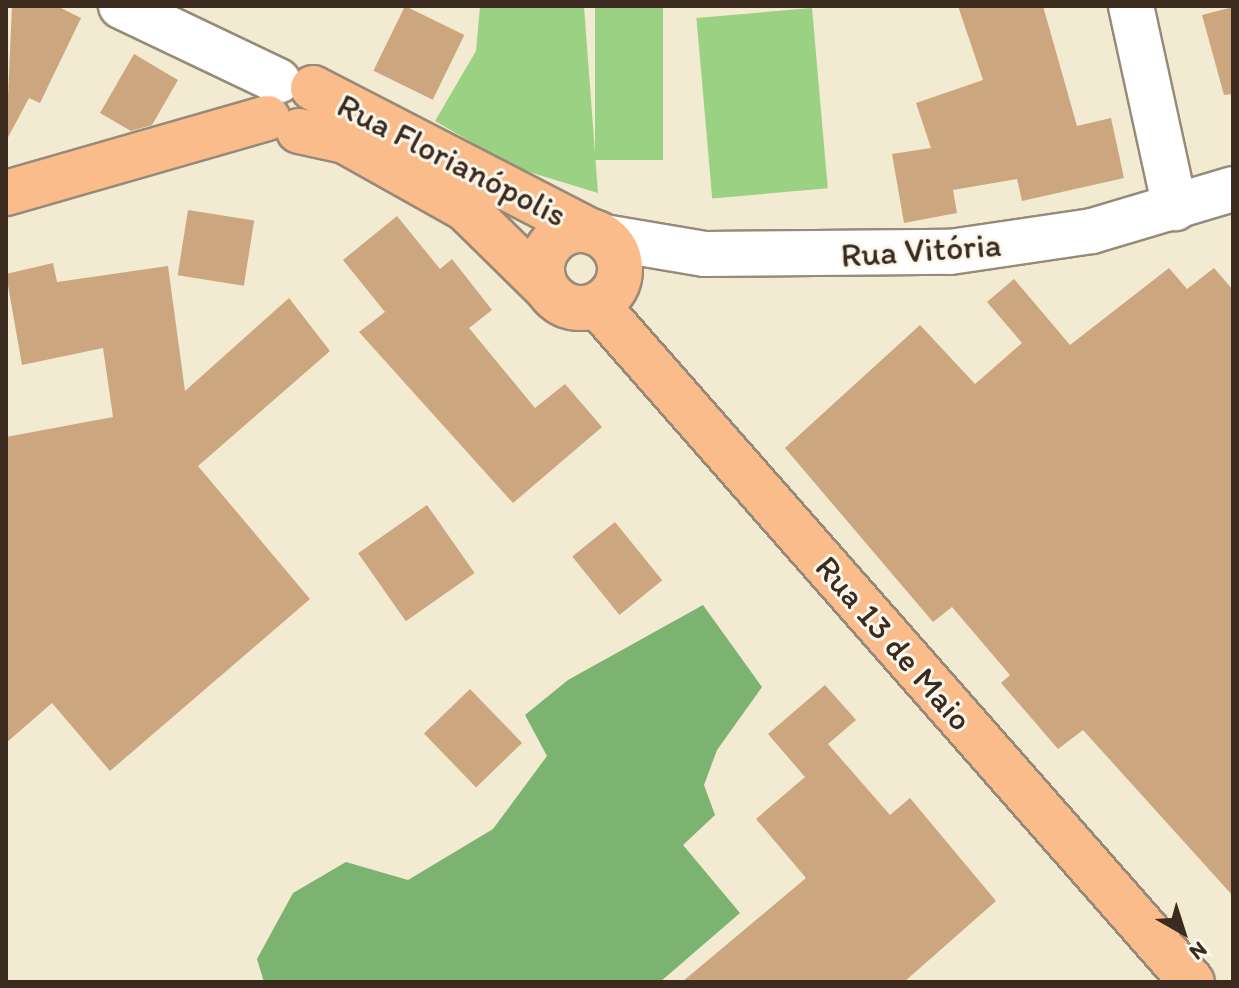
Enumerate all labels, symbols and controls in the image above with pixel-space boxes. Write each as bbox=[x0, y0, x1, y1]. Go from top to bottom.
street label: Rua Florianópolis bbox=[330, 84, 574, 236]
street label: Rua Vitória bbox=[839, 224, 1003, 276]
street label: Rua 13 de Maio bbox=[807, 547, 981, 739]
north arrow bbox=[1143, 892, 1223, 972]
text: N bbox=[1184, 936, 1213, 966]

